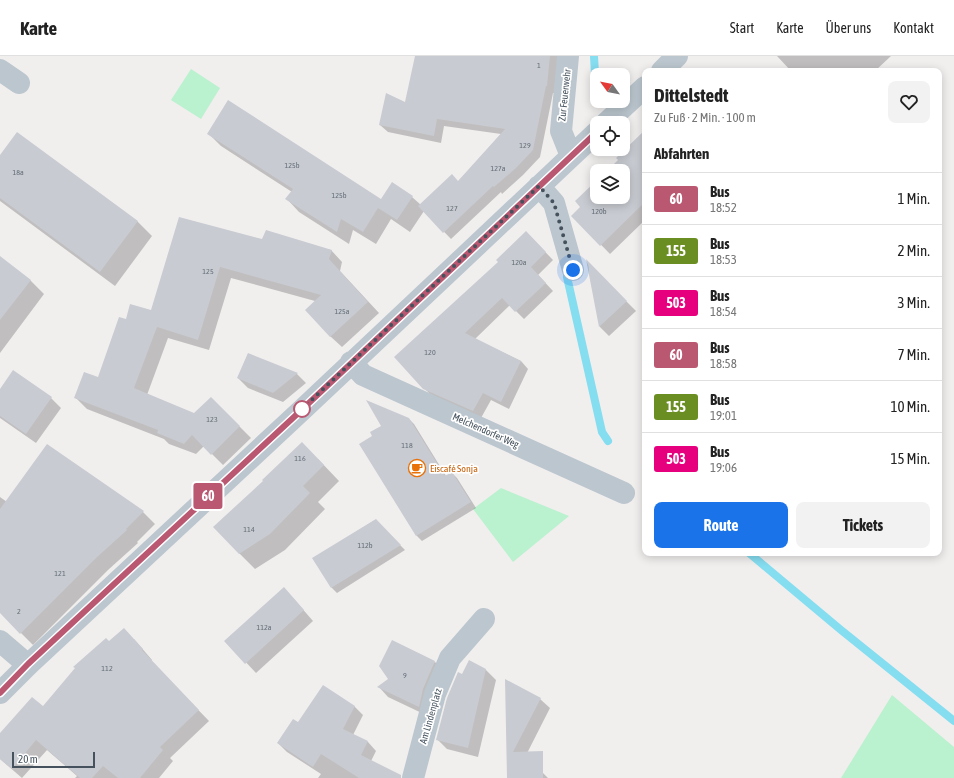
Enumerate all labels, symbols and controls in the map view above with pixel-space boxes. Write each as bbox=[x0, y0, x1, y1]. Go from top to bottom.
text: Karte bbox=[20, 17, 57, 39]
text: Start bbox=[730, 20, 754, 36]
text: Karte bbox=[776, 20, 804, 36]
text: Über uns bbox=[826, 20, 871, 36]
text: Kontakt bbox=[893, 20, 934, 36]
house number: 1 bbox=[537, 61, 541, 70]
street label: Zur Feuerwehr bbox=[556, 67, 573, 122]
north arrow bbox=[590, 68, 630, 108]
map controls bbox=[590, 68, 630, 204]
button: heart bbox=[888, 81, 930, 123]
text: Dittelstedt bbox=[654, 84, 728, 106]
text: Zu Fuß · 2 Min. · 100 m bbox=[654, 110, 756, 125]
button: locate bbox=[590, 116, 630, 156]
house number: 129 bbox=[519, 141, 531, 150]
text: Abfahrten bbox=[654, 145, 709, 162]
house number: 125b bbox=[284, 161, 300, 170]
house number: 127a bbox=[491, 164, 506, 173]
button: layers bbox=[590, 164, 630, 204]
house number: 18a bbox=[12, 168, 24, 177]
text: Bus bbox=[710, 183, 730, 200]
text: 1 Min. bbox=[897, 190, 930, 207]
house number: 125b bbox=[331, 191, 347, 200]
text: 60 bbox=[669, 191, 683, 207]
text: 18:52 bbox=[710, 200, 737, 215]
house number: 127 bbox=[446, 204, 458, 213]
house number: 120b bbox=[591, 207, 607, 216]
text: Bus bbox=[710, 235, 730, 252]
text: 2 Min. bbox=[897, 242, 930, 259]
text: 155 bbox=[666, 243, 686, 259]
text: 18:53 bbox=[710, 252, 737, 267]
house number: 120a bbox=[512, 258, 527, 267]
your location bbox=[563, 260, 583, 280]
house number: 125 bbox=[202, 267, 214, 276]
text: Bus bbox=[710, 287, 730, 304]
text: 3 Min. bbox=[897, 294, 930, 311]
text: 503 bbox=[666, 295, 686, 311]
text: 18:54 bbox=[710, 304, 737, 319]
house number: 125a bbox=[335, 307, 350, 316]
text: Bus bbox=[710, 339, 730, 356]
text: 7 Min. bbox=[897, 346, 930, 363]
text: 60 bbox=[669, 347, 683, 363]
house number: 120 bbox=[424, 348, 436, 357]
text: 18:58 bbox=[710, 356, 737, 371]
text: Bus bbox=[710, 391, 730, 408]
text: 10 Min. bbox=[890, 398, 930, 415]
text: 155 bbox=[666, 399, 686, 415]
unlabelled marker bbox=[293, 400, 311, 418]
text: 19:01 bbox=[710, 408, 737, 423]
street label: Melchendorfer Weg bbox=[451, 411, 521, 450]
house number: 123 bbox=[206, 415, 218, 424]
house number: 118 bbox=[401, 441, 413, 450]
text: Bus bbox=[710, 443, 730, 460]
text: 15 Min. bbox=[890, 450, 930, 467]
text: 503 bbox=[666, 451, 686, 467]
house number: 116 bbox=[294, 454, 306, 463]
cafe icon: Eiscafé Sonja bbox=[407, 458, 427, 478]
text: 19:06 bbox=[710, 460, 737, 475]
place label: Eiscafé Sonja bbox=[430, 463, 478, 474]
line badge: 60 bbox=[190, 483, 226, 509]
text: 60 bbox=[201, 488, 215, 504]
button: Route bbox=[654, 502, 788, 548]
button: Tickets bbox=[796, 502, 930, 548]
house number: 114 bbox=[243, 525, 255, 534]
house number: 112b bbox=[357, 541, 373, 550]
house number: 121 bbox=[54, 569, 66, 578]
house number: 2 bbox=[17, 607, 21, 616]
house number: 112a bbox=[257, 623, 272, 632]
house number: 112 bbox=[101, 664, 113, 673]
house number: 9 bbox=[403, 671, 407, 680]
street label: Am Lindenplatz bbox=[417, 687, 444, 745]
scale bar bbox=[12, 750, 95, 769]
text: 20 m bbox=[18, 753, 38, 765]

